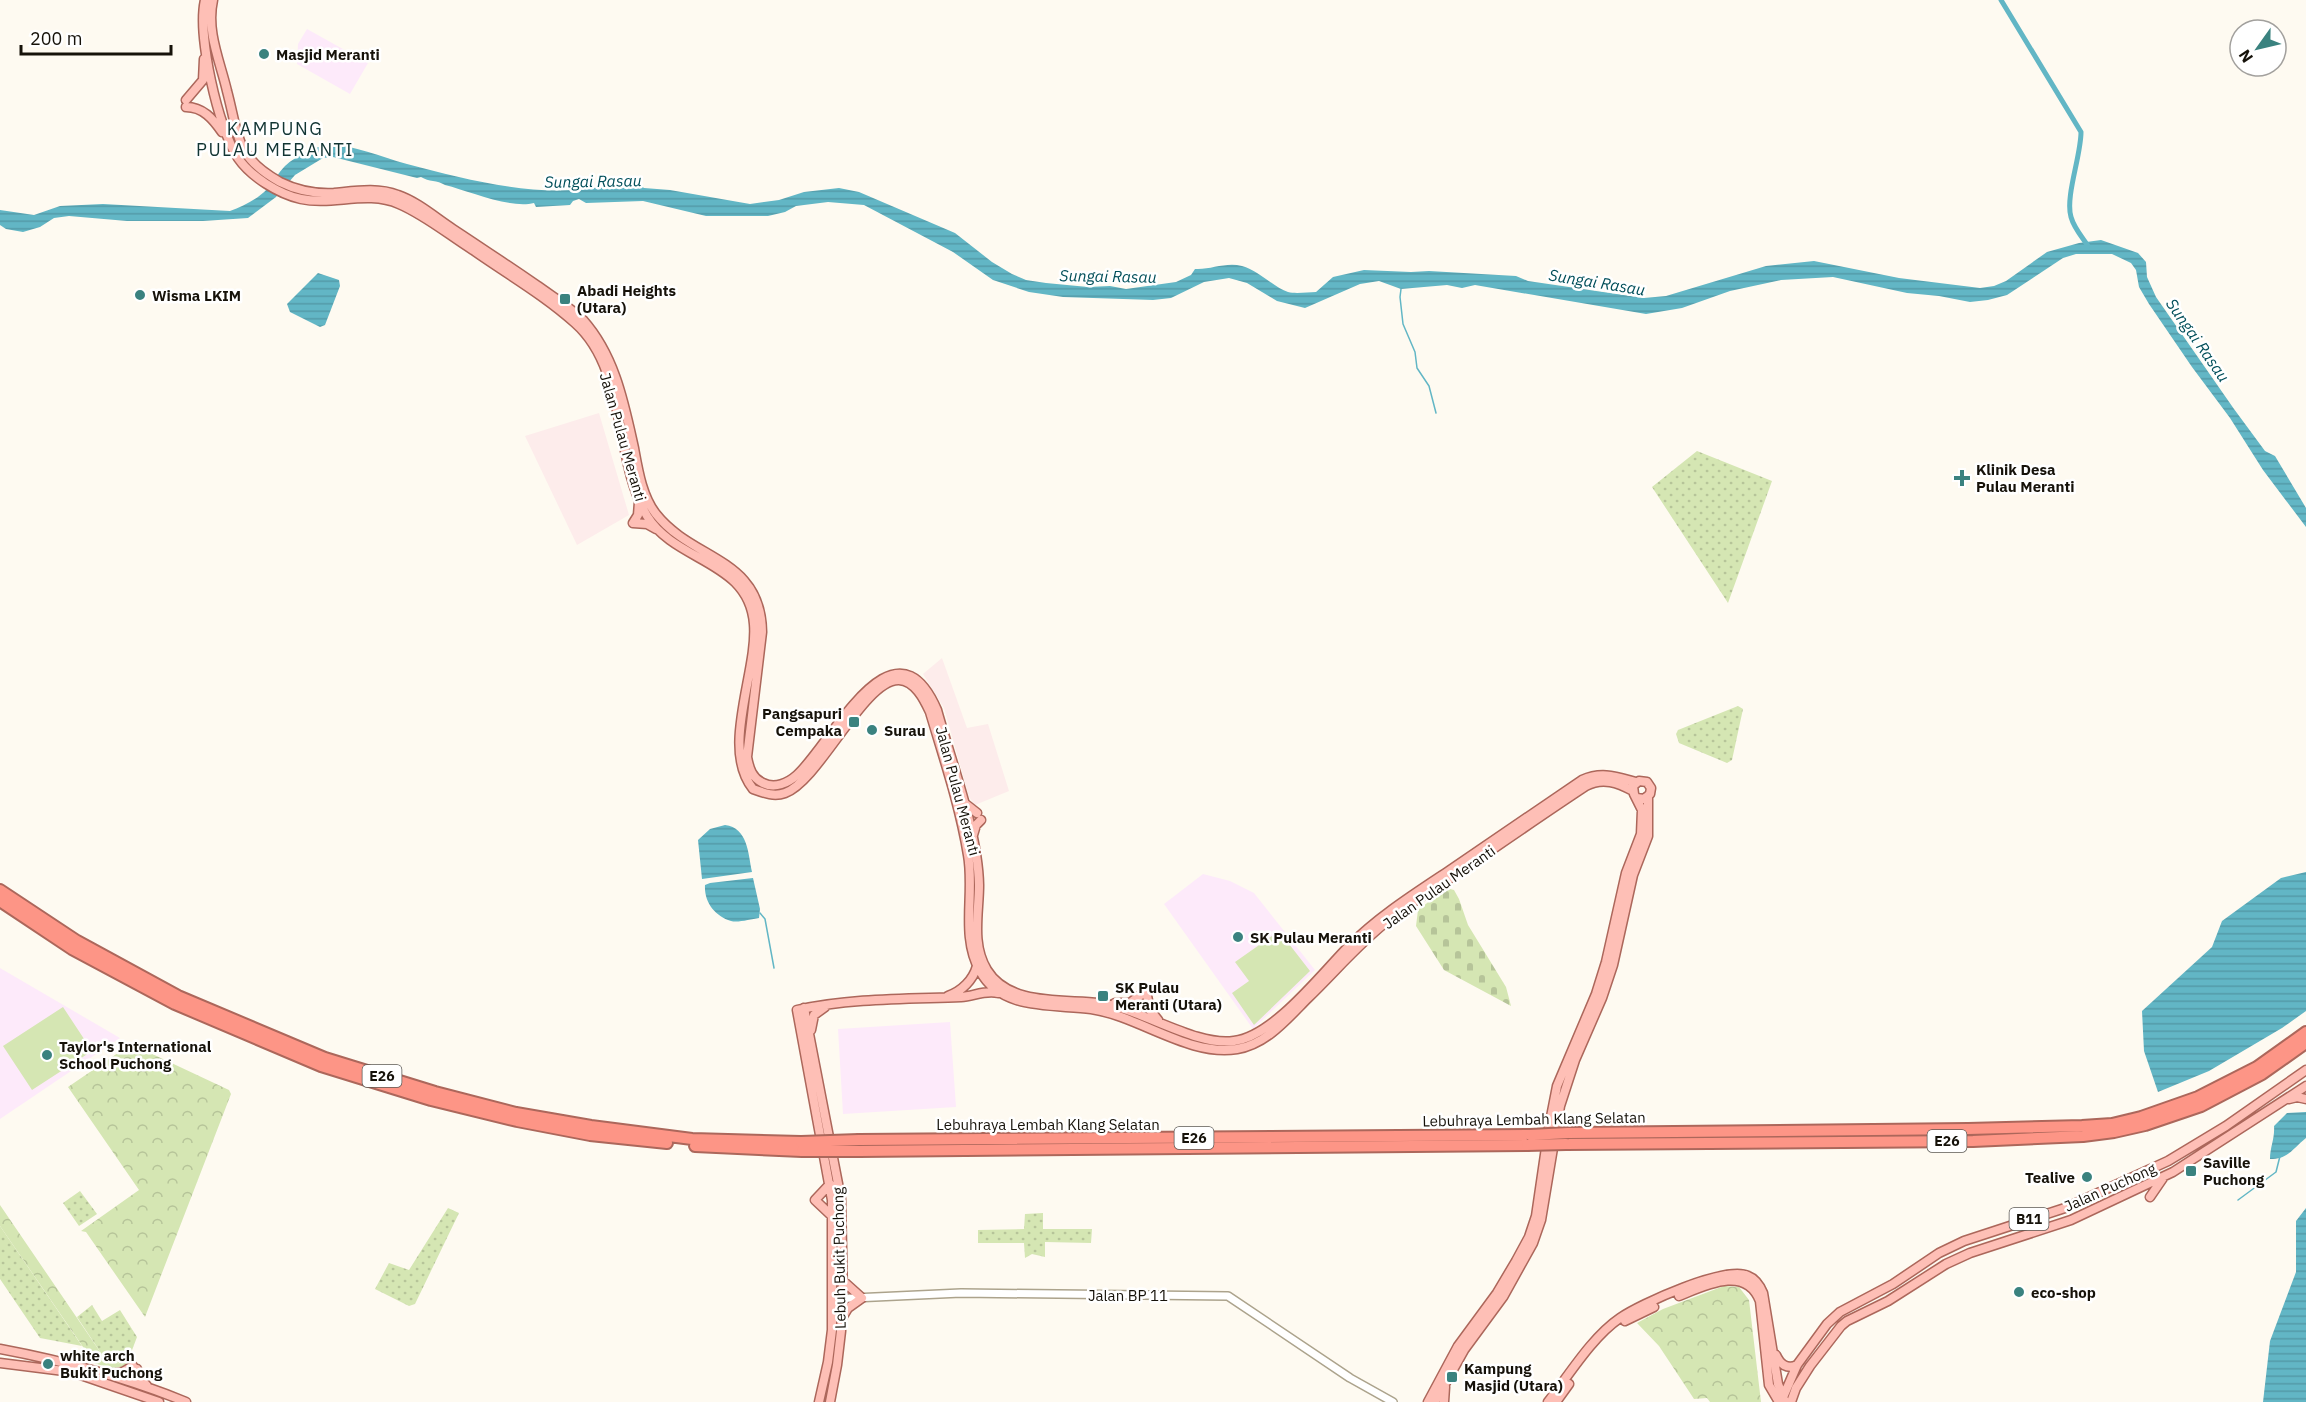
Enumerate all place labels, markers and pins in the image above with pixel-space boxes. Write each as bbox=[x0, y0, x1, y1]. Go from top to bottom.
place label: Masjid Meranti bbox=[276, 45, 380, 64]
marker: Masjid Meranti bbox=[257, 47, 271, 61]
place label: Abadi Heights (Utara) bbox=[577, 281, 676, 317]
place label: Wisma LKIM bbox=[152, 286, 241, 305]
marker: Wisma LKIM bbox=[133, 288, 147, 302]
marker: Abadi Heights (Utara) bbox=[558, 292, 572, 306]
place label: Klinik Desa Pulau Meranti bbox=[1976, 460, 2074, 496]
marker: Klinik Desa Pulau Meranti bbox=[1953, 469, 1971, 487]
place label: Pangsapuri Cempaka bbox=[762, 704, 842, 740]
marker: Pangsapuri Cempaka bbox=[847, 715, 861, 729]
place label: Surau bbox=[884, 721, 926, 740]
marker: Surau bbox=[865, 723, 879, 737]
place label: SK Pulau Meranti bbox=[1250, 928, 1372, 947]
marker: SK Pulau Meranti bbox=[1231, 930, 1245, 944]
place label: SK Pulau Meranti (Utara) bbox=[1115, 978, 1222, 1014]
marker: SK Pulau Meranti (Utara) bbox=[1096, 989, 1110, 1003]
place label: Taylor's International School Puchong bbox=[59, 1037, 212, 1073]
marker: Taylor's International School Puchong bbox=[40, 1048, 54, 1062]
place label: Saville Puchong bbox=[2203, 1153, 2265, 1189]
marker: Saville Puchong bbox=[2184, 1164, 2198, 1178]
place label: Tealive bbox=[2025, 1168, 2075, 1187]
marker: Tealive bbox=[2080, 1170, 2094, 1184]
place label: eco-shop bbox=[2031, 1283, 2096, 1302]
marker: eco-shop bbox=[2012, 1285, 2026, 1299]
place label: white arch Bukit Puchong bbox=[60, 1346, 163, 1382]
marker: white arch Bukit Puchong bbox=[41, 1357, 55, 1371]
place label: Kampung Masjid (Utara) bbox=[1464, 1359, 1563, 1395]
marker: Kampung Masjid (Utara) bbox=[1445, 1370, 1459, 1384]

